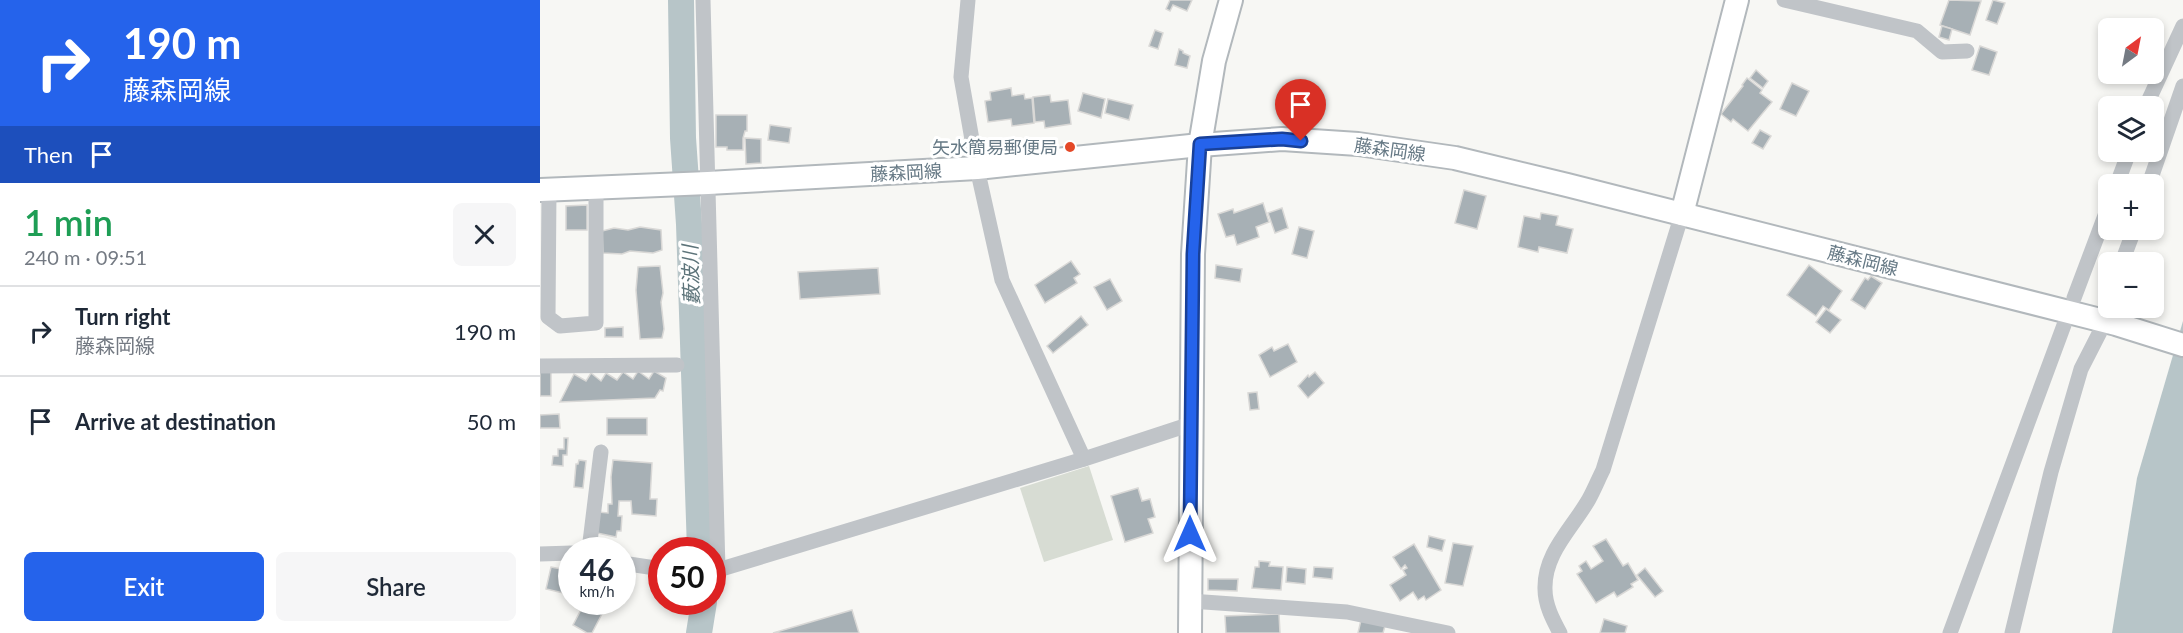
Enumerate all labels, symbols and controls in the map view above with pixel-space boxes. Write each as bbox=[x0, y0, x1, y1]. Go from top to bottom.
text: 190 m bbox=[123, 18, 241, 68]
north arrow bbox=[2098, 18, 2164, 84]
map controls bbox=[2098, 18, 2164, 318]
icon: right bbox=[24, 24, 102, 102]
text: 藤森岡線 bbox=[123, 73, 231, 106]
pin bbox=[1275, 79, 1326, 141]
icon: arrive bbox=[1284, 88, 1317, 121]
button: layers bbox=[2098, 96, 2164, 162]
street label: 藤森岡線 bbox=[1353, 133, 1427, 165]
place label: 矢水簡易郵便局 bbox=[932, 136, 1058, 158]
icon: arrive bbox=[85, 138, 118, 171]
marker: 矢水簡易郵便局 bbox=[1063, 140, 1077, 154]
text: Then bbox=[24, 141, 73, 168]
street label: 藤森岡線 bbox=[869, 159, 943, 185]
button: + bbox=[2098, 174, 2164, 240]
text: 1 min bbox=[24, 200, 113, 244]
button: close bbox=[453, 203, 516, 266]
street label: 藤森岡線 bbox=[1825, 241, 1901, 279]
water label: 藪波川 bbox=[677, 243, 703, 305]
text: 240 m · 09:51 bbox=[24, 245, 147, 269]
button: − bbox=[2098, 252, 2164, 318]
text: Turn right bbox=[75, 303, 170, 330]
icon: right bbox=[24, 315, 57, 348]
text: 190 m bbox=[454, 318, 516, 345]
text: 藤森岡線 bbox=[75, 333, 155, 357]
icon: arrive bbox=[24, 405, 57, 438]
text: Arrive at destination bbox=[75, 408, 276, 435]
text: 50 m bbox=[467, 408, 516, 435]
position arrow bbox=[1158, 502, 1222, 566]
speed limit sign: 50 bbox=[648, 537, 726, 615]
text: 46 bbox=[580, 551, 614, 587]
button: Exit bbox=[24, 552, 264, 621]
button: Share bbox=[276, 552, 516, 621]
text: km/h bbox=[579, 582, 615, 600]

